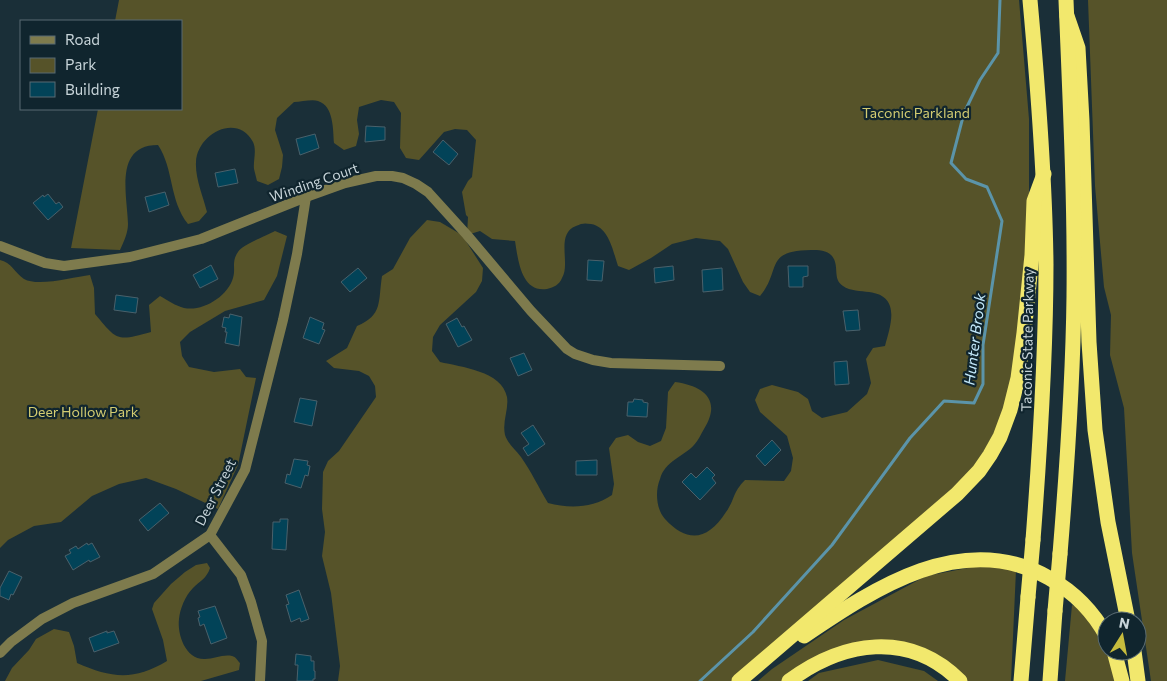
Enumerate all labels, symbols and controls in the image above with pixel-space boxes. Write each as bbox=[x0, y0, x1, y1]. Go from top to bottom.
legend bbox=[20, 20, 182, 110]
text: Road bbox=[65, 30, 100, 48]
text: Park bbox=[65, 55, 96, 73]
text: Building bbox=[65, 80, 120, 98]
park label: Taconic Parkland bbox=[862, 104, 970, 121]
street label: Winding Court bbox=[267, 159, 361, 205]
street label: Taconic State Parkway bbox=[1017, 268, 1037, 412]
water label: Hunter Brook bbox=[959, 291, 989, 386]
park label: Deer Hollow Park bbox=[28, 403, 139, 420]
street label: Deer Street bbox=[191, 455, 239, 528]
north arrow bbox=[1097, 611, 1147, 661]
text: N bbox=[1118, 613, 1131, 632]

